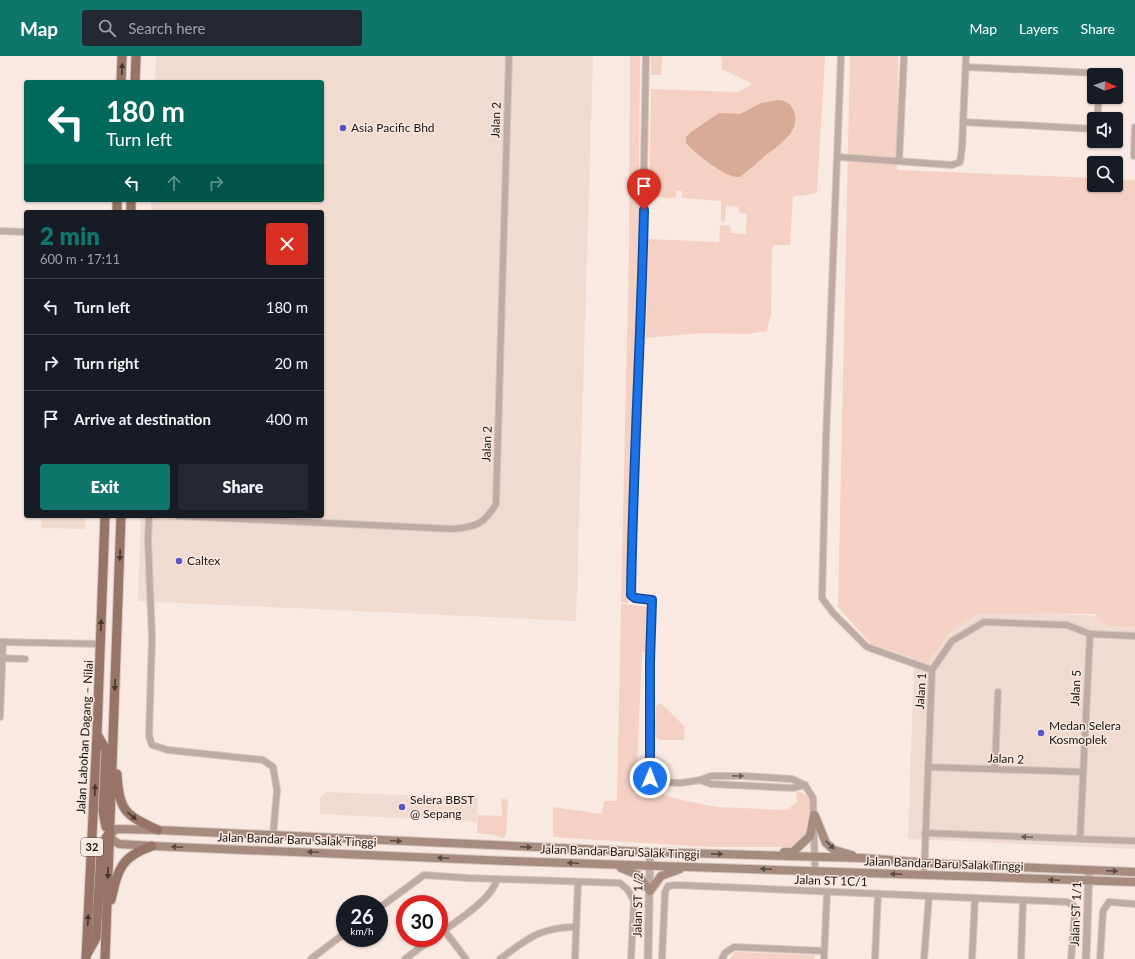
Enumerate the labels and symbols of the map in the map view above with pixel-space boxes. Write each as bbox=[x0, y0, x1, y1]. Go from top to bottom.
one-way arrow bbox=[119, 62, 125, 75]
north arrow bbox=[1087, 68, 1123, 104]
street label: Jalan 2 bbox=[487, 102, 504, 138]
place label: Asia Pacific Bhd bbox=[351, 120, 435, 135]
marker: Asia Pacific Bhd bbox=[338, 123, 348, 133]
pin bbox=[627, 169, 661, 210]
street label: Jalan 2 bbox=[478, 426, 495, 462]
one-way arrow bbox=[117, 549, 123, 562]
place label: Caltex bbox=[187, 553, 220, 568]
marker: Caltex bbox=[174, 556, 184, 566]
one-way arrow bbox=[98, 619, 105, 631]
street label: Jalan Labohan Dagang ‒ Nilai bbox=[73, 660, 96, 814]
street label: Jalan 5 bbox=[1067, 669, 1084, 707]
street label: Jalan 1 bbox=[912, 672, 929, 710]
one-way arrow bbox=[111, 679, 118, 691]
place label: Medan Selera Kosmoplek bbox=[1049, 718, 1121, 747]
marker: Medan Selera Kosmoplek bbox=[1036, 728, 1046, 738]
street label: Jalan 2 bbox=[988, 750, 1024, 767]
position arrow bbox=[629, 757, 671, 799]
one-way arrow bbox=[732, 773, 745, 779]
one-way arrow bbox=[91, 784, 98, 796]
place label: Selera BBST @ Sepang bbox=[410, 792, 474, 821]
marker: Selera BBST @ Sepang bbox=[397, 802, 407, 812]
one-way arrow bbox=[127, 812, 138, 821]
street label: Jalan Bandar Baru Salak Tinggi bbox=[217, 829, 377, 850]
one-way arrow bbox=[1020, 834, 1033, 840]
road number: 32 bbox=[81, 838, 103, 856]
one-way arrow bbox=[390, 838, 402, 845]
street label: Jalan Bandar Baru Salak Tinggi bbox=[540, 841, 700, 862]
one-way arrow bbox=[825, 841, 834, 850]
one-way arrow bbox=[520, 843, 532, 850]
one-way arrow bbox=[170, 844, 183, 850]
one-way arrow bbox=[306, 849, 319, 855]
one-way arrow bbox=[711, 851, 724, 857]
street label: Jalan Bandar Baru Salak Tinggi bbox=[864, 853, 1024, 874]
one-way arrow bbox=[437, 855, 449, 862]
one-way arrow bbox=[567, 860, 579, 867]
one-way arrow bbox=[760, 866, 772, 873]
one-way arrow bbox=[105, 867, 111, 880]
one-way arrow bbox=[1106, 867, 1118, 874]
one-way arrow bbox=[890, 871, 902, 878]
street label: Jalan ST 1/2 bbox=[629, 872, 646, 938]
street label: Jalan ST 1C/1 bbox=[794, 872, 868, 889]
one-way arrow bbox=[1047, 877, 1060, 883]
street label: Jalan ST 1/1 bbox=[1067, 881, 1084, 947]
speed limit sign: 30 bbox=[396, 895, 448, 947]
one-way arrow bbox=[85, 913, 91, 926]

